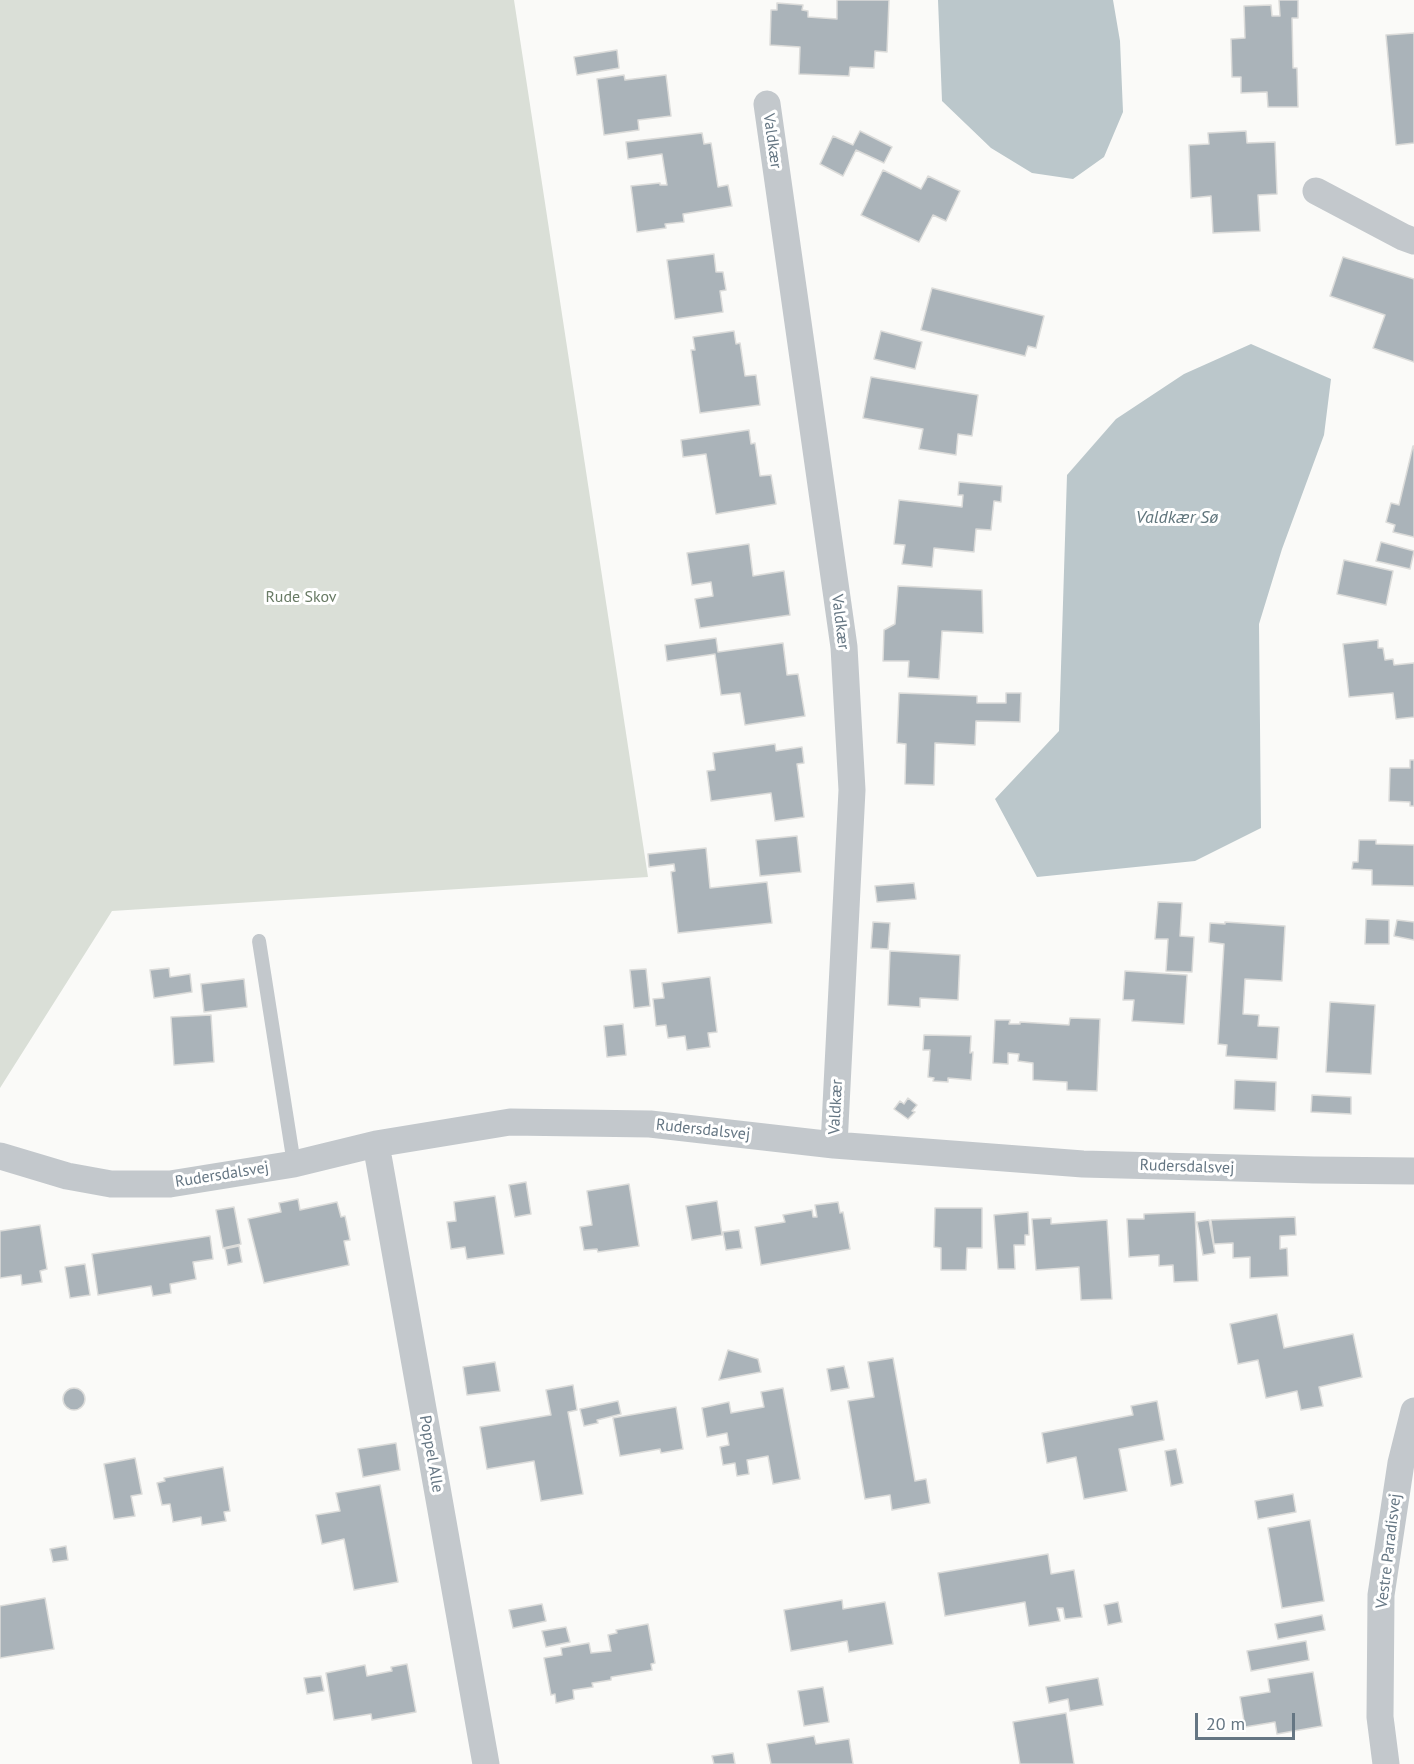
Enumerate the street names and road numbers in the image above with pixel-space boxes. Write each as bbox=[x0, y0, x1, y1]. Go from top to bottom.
street label: Valdkær bbox=[759, 112, 785, 170]
street label: Valdkær bbox=[827, 593, 853, 651]
street label: Valdkær bbox=[825, 1079, 847, 1135]
street label: Rudersdalsvej bbox=[655, 1115, 751, 1145]
street label: Rudersdalsvej bbox=[1139, 1156, 1235, 1178]
street label: Rudersdalsvej bbox=[174, 1158, 270, 1192]
street label: Poppel Alle bbox=[415, 1414, 447, 1494]
street label: Vestre Paradisvej bbox=[1372, 1492, 1406, 1610]

